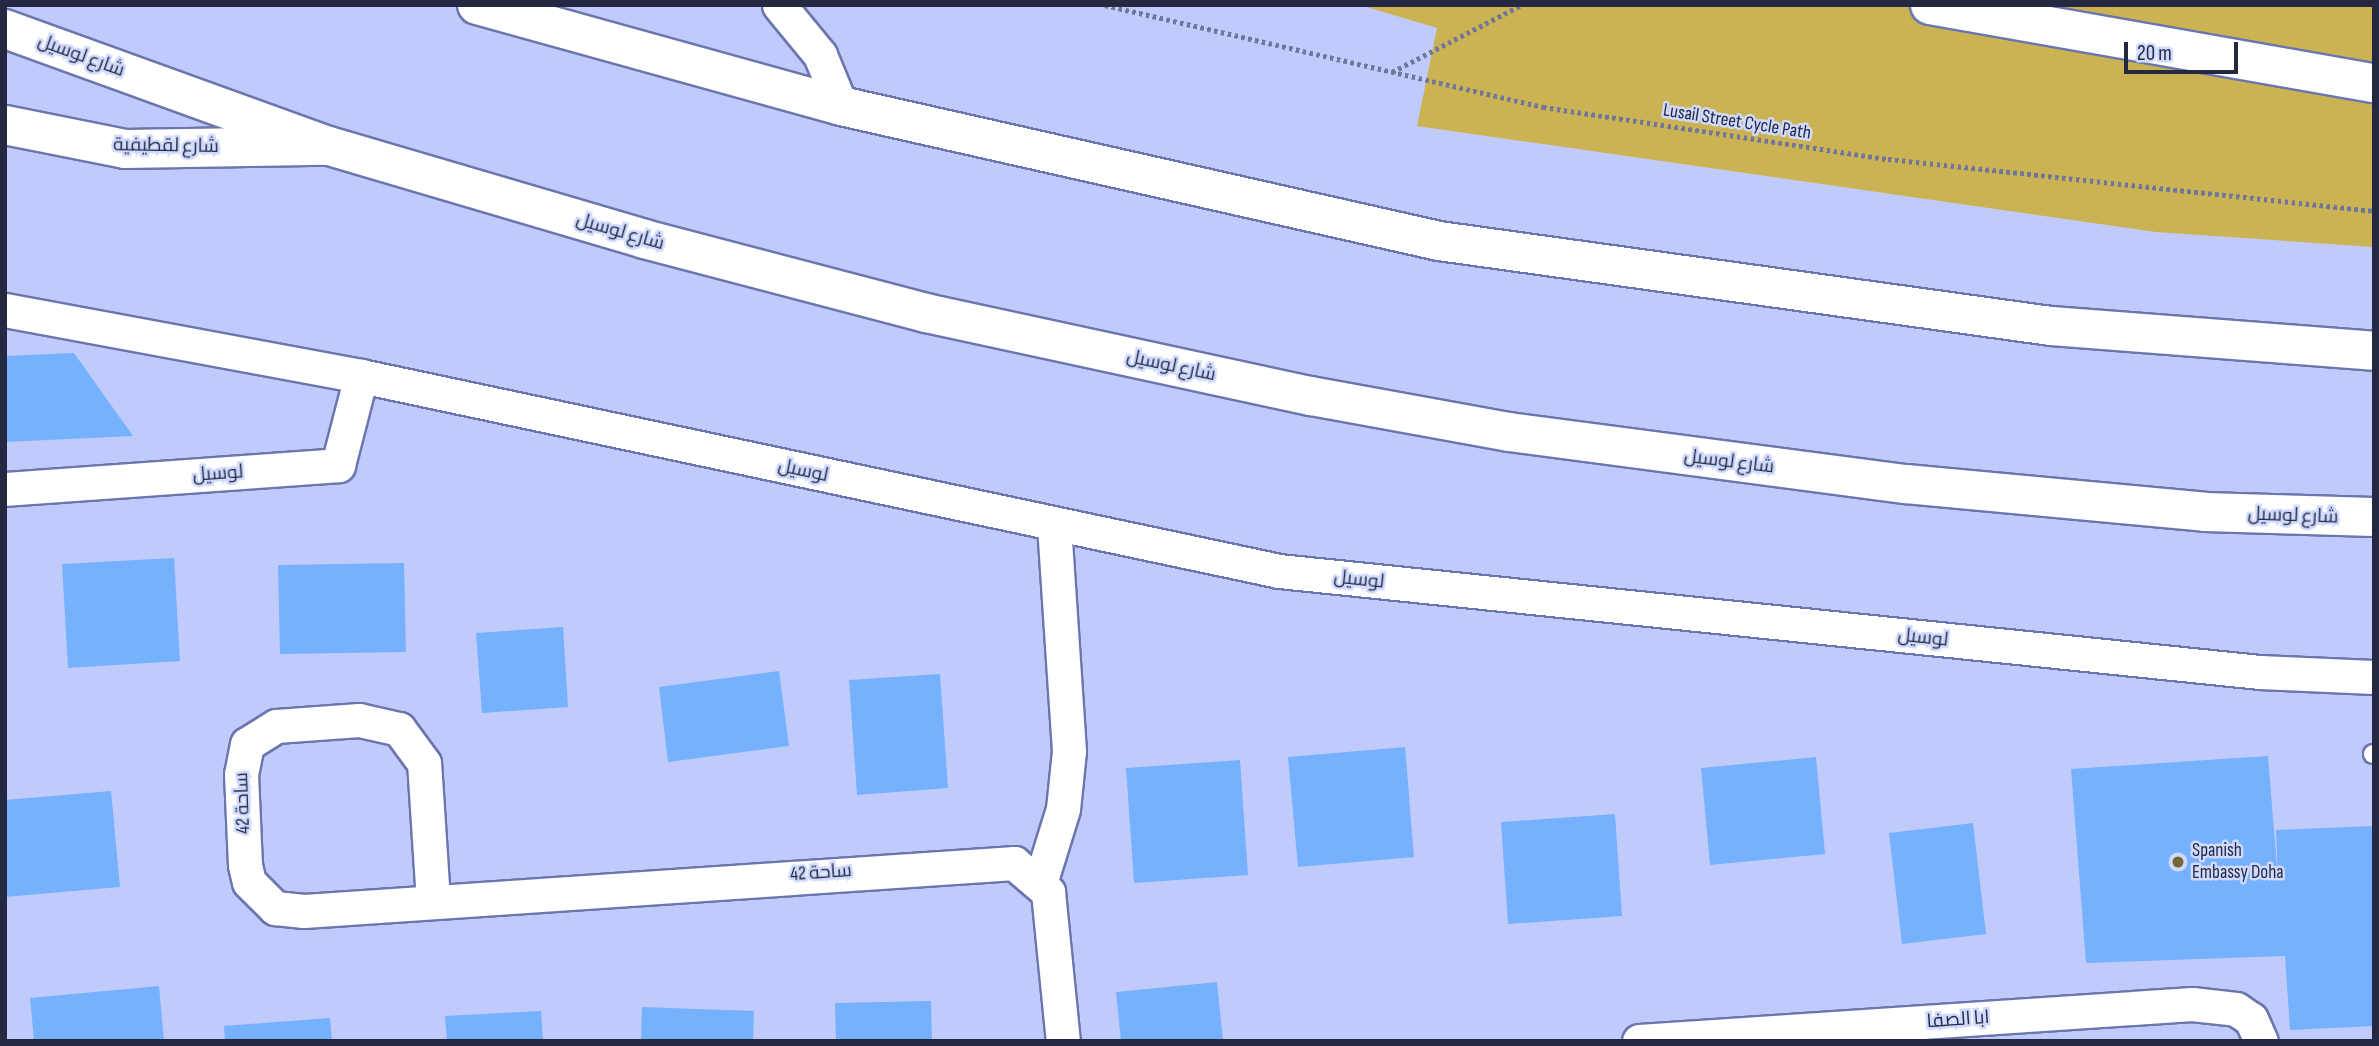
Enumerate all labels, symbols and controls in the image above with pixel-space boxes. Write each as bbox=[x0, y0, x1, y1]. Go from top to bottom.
scale bar bbox=[2127, 28, 2241, 72]
street label: شارع لوسيل bbox=[35, 30, 127, 82]
text: 20 m bbox=[2137, 41, 2172, 66]
street label: Lusail Street Cycle Path bbox=[1661, 99, 1813, 145]
street label: شارع لقطيفية bbox=[113, 134, 219, 158]
street label: شارع لوسيل bbox=[573, 209, 667, 255]
street label: شارع لوسيل bbox=[1124, 345, 1218, 387]
street label: شارع لوسيل bbox=[1683, 445, 1775, 479]
street label: لوسيل bbox=[776, 455, 830, 487]
street label: لوسيل bbox=[192, 461, 244, 487]
street label: شارع لوسيل bbox=[2247, 503, 2339, 529]
street label: لوسيل bbox=[1333, 566, 1385, 594]
street label: لوسيل bbox=[1897, 624, 1949, 652]
street label: ساحة 42 bbox=[231, 772, 255, 834]
place label: Spanish Embassy Doha bbox=[2192, 840, 2284, 884]
marker: Spanish Embassy Doha bbox=[2170, 854, 2186, 870]
street label: ساحة 42 bbox=[789, 859, 853, 887]
street label: ابا الصفا bbox=[1926, 1006, 1990, 1034]

